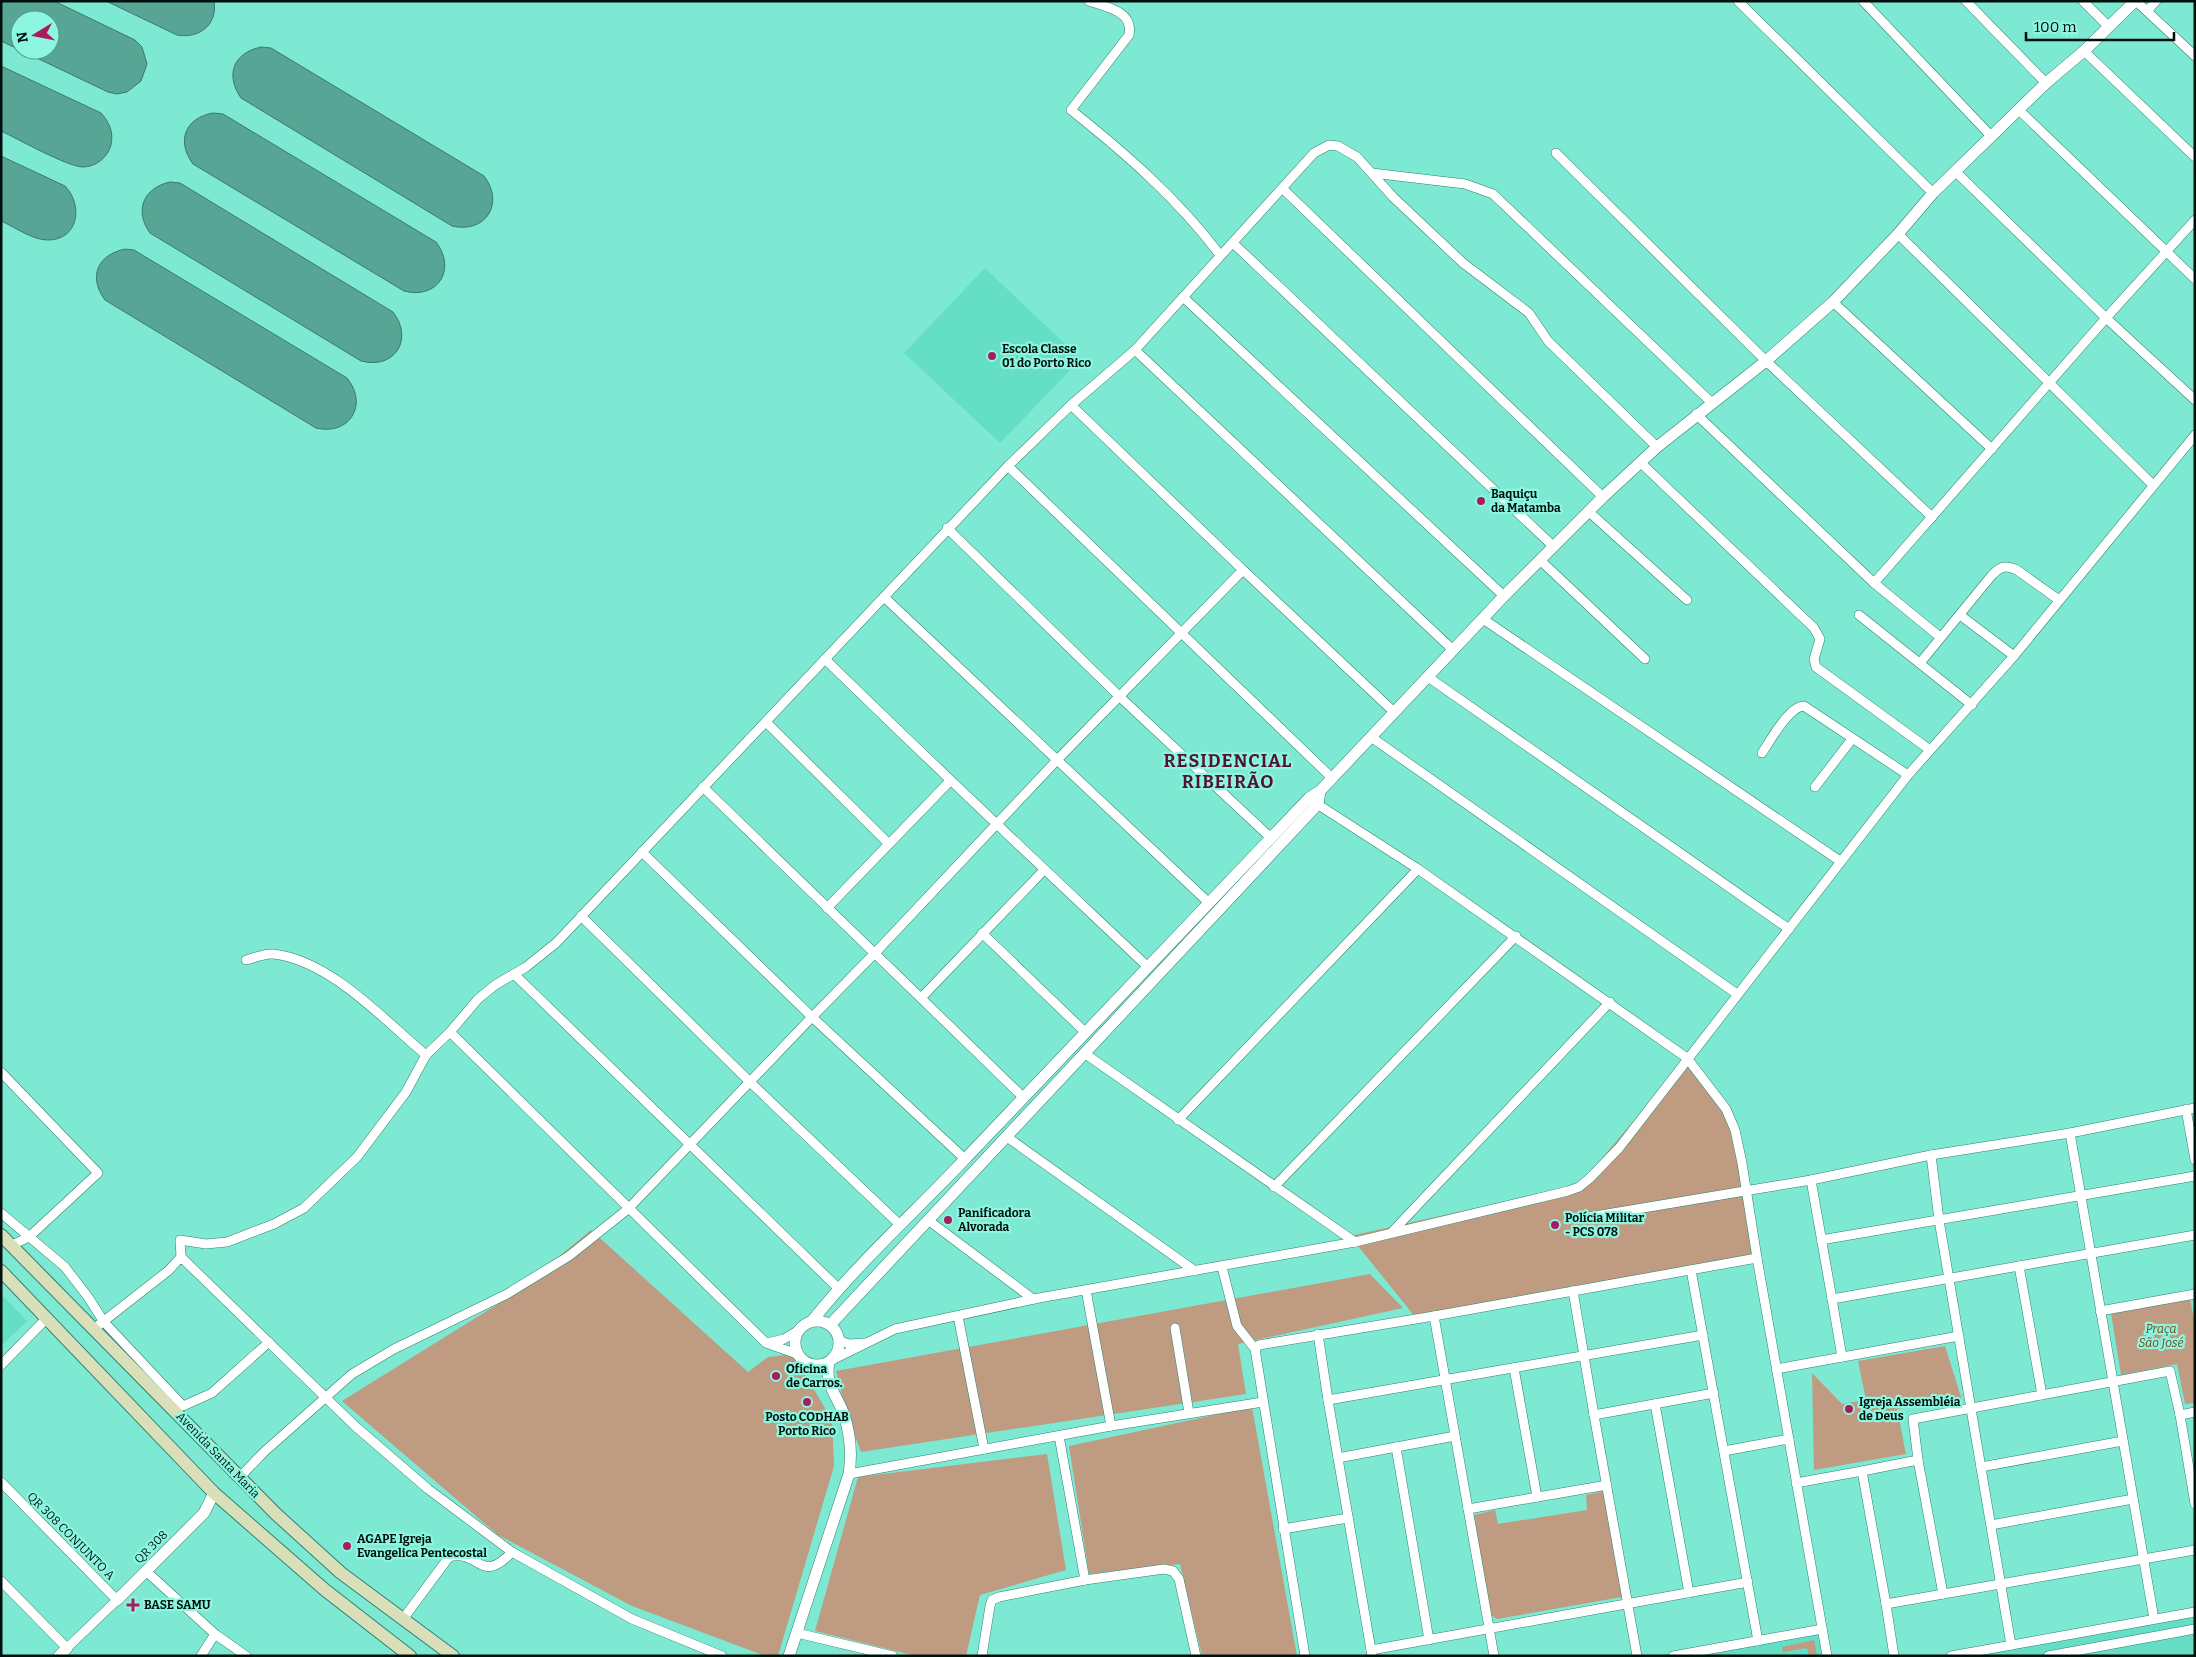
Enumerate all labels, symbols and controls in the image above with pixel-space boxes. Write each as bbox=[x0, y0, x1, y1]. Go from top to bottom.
north arrow bbox=[10, 10, 60, 60]
scale bar bbox=[2026, 10, 2174, 42]
text: 100 m bbox=[2034, 18, 2077, 36]
text: N bbox=[13, 30, 32, 44]
place label: Escola Classe 01 do Porto Rico bbox=[1002, 342, 1091, 370]
marker: Escola Classe 01 do Porto Rico bbox=[986, 350, 998, 362]
place label: Baquiçu da Matamba bbox=[1491, 487, 1561, 515]
marker: Baquiçu da Matamba bbox=[1475, 495, 1487, 507]
district label: RESIDENCIAL RIBEIRÃO bbox=[1164, 750, 1292, 793]
place label: Panificadora Alvorada bbox=[958, 1206, 1031, 1234]
place label: Polícia Militar - PCS 078 bbox=[1565, 1211, 1645, 1239]
marker: Panificadora Alvorada bbox=[942, 1214, 954, 1226]
marker: Polícia Militar - PCS 078 bbox=[1549, 1219, 1561, 1231]
park label: Praça São José bbox=[2138, 1322, 2184, 1350]
place label: Oficina de Carros. bbox=[786, 1362, 843, 1390]
marker: Oficina de Carros. bbox=[770, 1370, 782, 1382]
place label: Igreja Assembléia de Deus bbox=[1859, 1395, 1961, 1423]
marker: Posto CODHAB Porto Rico bbox=[801, 1396, 813, 1408]
marker: Igreja Assembléia de Deus bbox=[1843, 1403, 1855, 1415]
street label: Avenida Santa Maria bbox=[173, 1409, 263, 1501]
place label: Posto CODHAB Porto Rico bbox=[765, 1410, 849, 1438]
street label: QR 308 CONJUNTO A bbox=[24, 1489, 118, 1583]
street label: QR 308 bbox=[132, 1528, 170, 1566]
place label: AGAPE Igreja Evangelica Pentecostal bbox=[357, 1532, 487, 1560]
marker: AGAPE Igreja Evangelica Pentecostal bbox=[341, 1540, 353, 1552]
marker: BASE SAMU bbox=[126, 1598, 140, 1612]
place label: BASE SAMU bbox=[144, 1598, 211, 1612]

